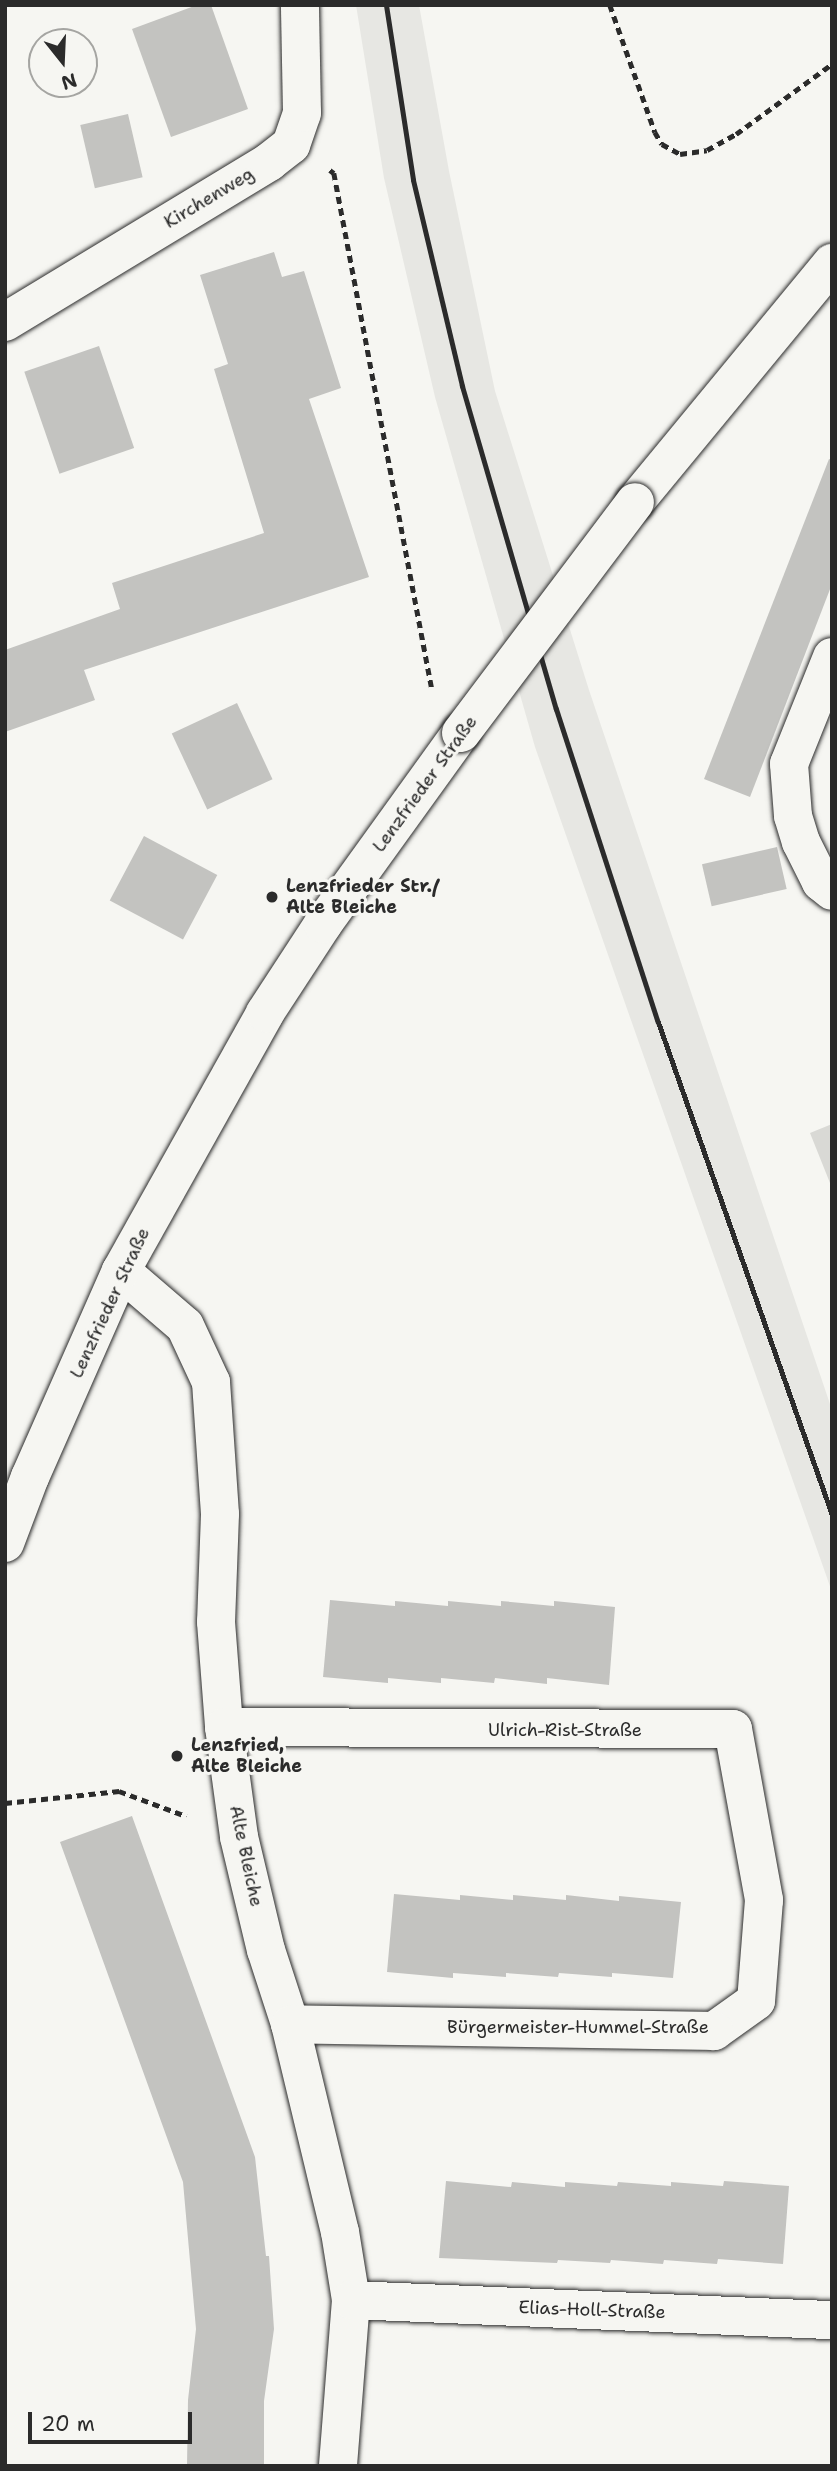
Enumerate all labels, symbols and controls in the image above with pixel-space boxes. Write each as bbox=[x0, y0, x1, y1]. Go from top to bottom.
north arrow bbox=[28, 28, 98, 98]
text: N bbox=[58, 67, 80, 96]
street label: Kirchenweg bbox=[160, 163, 258, 233]
street label: Lenzfrieder Straße bbox=[368, 712, 482, 856]
place label: Lenzfrieder Str./ Alte Bleiche bbox=[286, 876, 439, 918]
marker: Lenzfrieder Str./ Alte Bleiche bbox=[264, 889, 280, 905]
street label: Lenzfrieder Straße bbox=[66, 1224, 154, 1382]
street label: Ulrich-Rist-Straße bbox=[488, 1719, 642, 1741]
place label: Lenzfried, Alte Bleiche bbox=[191, 1735, 302, 1778]
marker: Lenzfried, Alte Bleiche bbox=[169, 1748, 185, 1764]
street label: Alte Bleiche bbox=[225, 1803, 267, 1909]
street label: Bürgermeister-Hummel-Straße bbox=[447, 2016, 709, 2038]
street label: Elias-Holl-Straße bbox=[518, 2297, 666, 2323]
scale bar bbox=[32, 2398, 196, 2442]
text: 20 m bbox=[41, 2410, 95, 2438]

